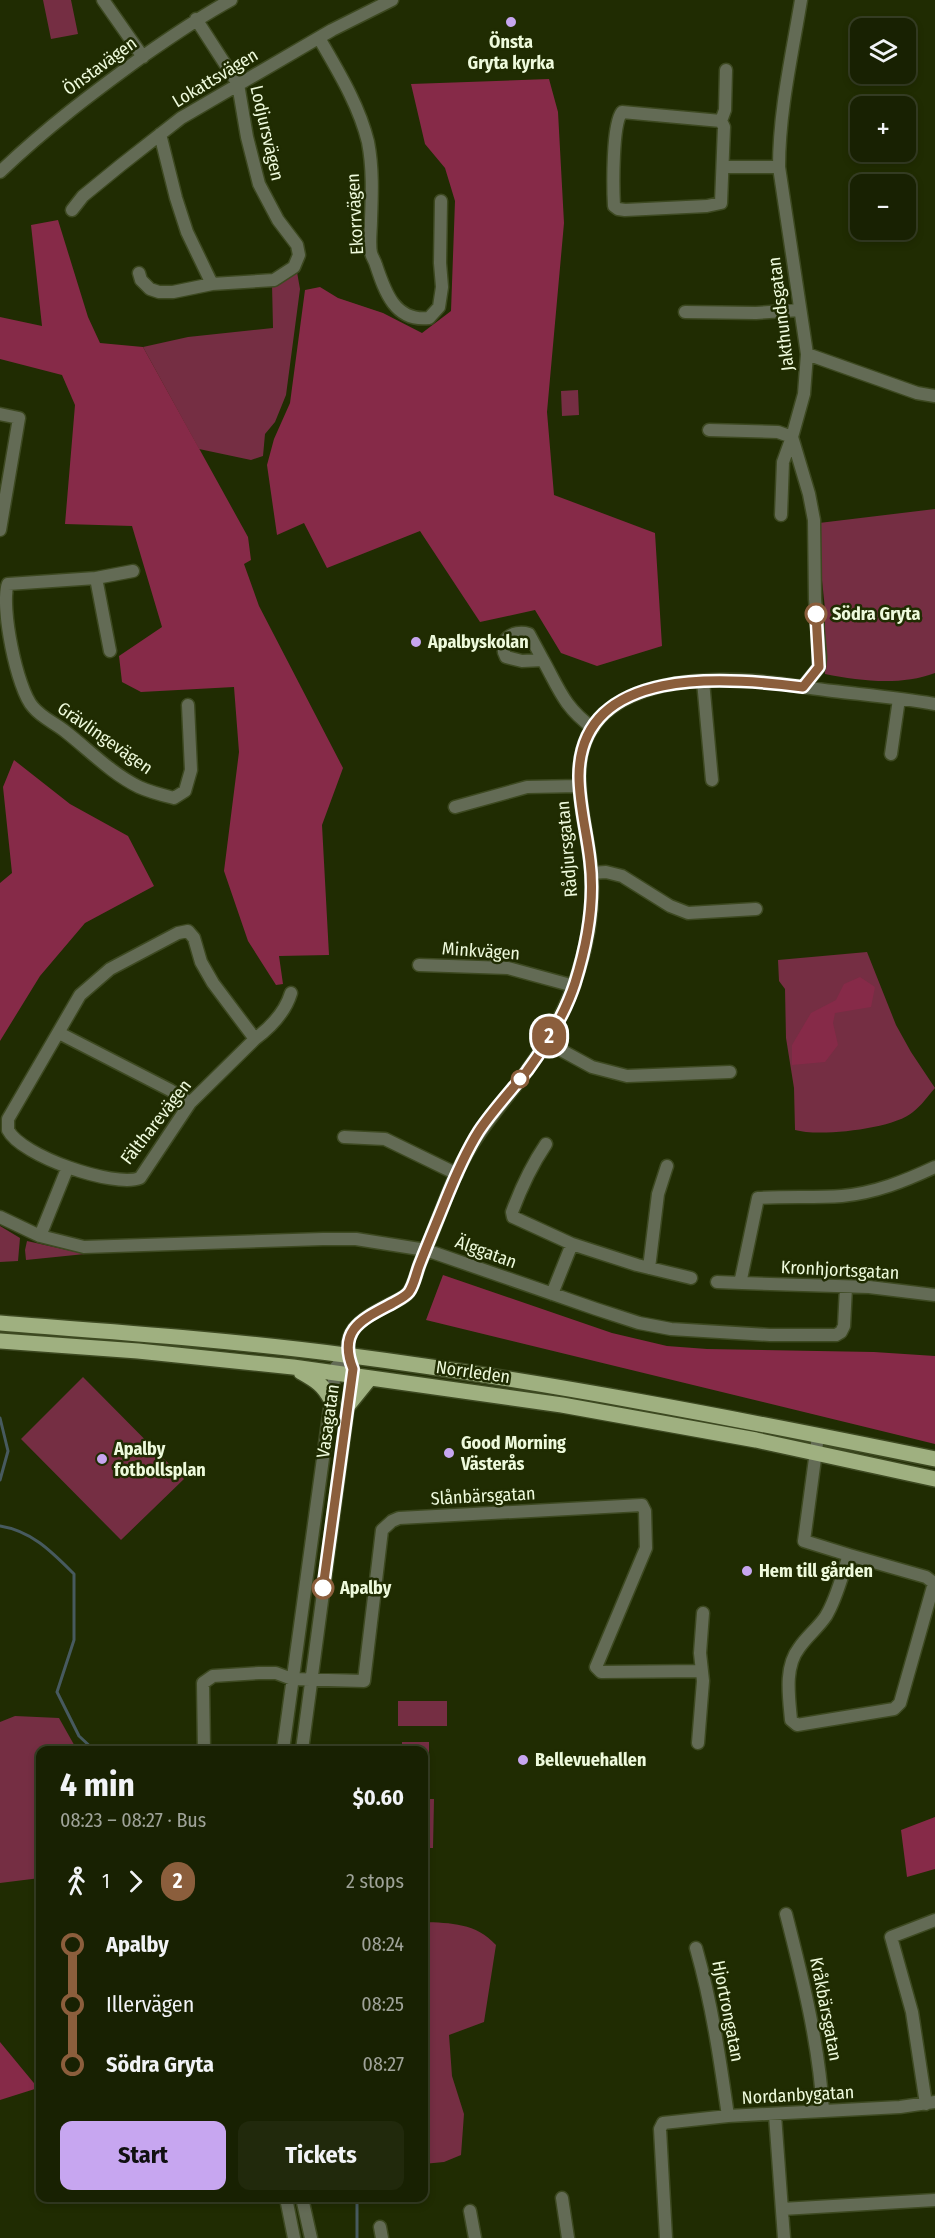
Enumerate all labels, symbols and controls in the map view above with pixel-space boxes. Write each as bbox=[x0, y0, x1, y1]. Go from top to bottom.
marker: Önsta Gryta kyrka bbox=[504, 15, 518, 29]
map controls bbox=[850, 18, 916, 240]
button: layers bbox=[850, 18, 916, 84]
place label: Önsta Gryta kyrka bbox=[468, 31, 554, 74]
street label: Önstavägen bbox=[59, 32, 141, 100]
street label: Lokattsvägen bbox=[168, 44, 262, 112]
street label: Lodjursvägen bbox=[245, 83, 289, 183]
button: + bbox=[850, 96, 916, 162]
street label: Ekorrvägen bbox=[342, 173, 368, 255]
button: − bbox=[850, 174, 916, 240]
street label: Jakthundsgatan bbox=[763, 256, 799, 372]
marker: Södra Gryta bbox=[805, 603, 827, 625]
place label: Södra Gryta bbox=[832, 603, 920, 625]
place label: Apalbyskolan bbox=[427, 631, 529, 653]
marker: Apalbyskolan bbox=[409, 635, 423, 649]
street label: Grävlingevägen bbox=[53, 697, 157, 779]
street label: Rådjursgatan bbox=[552, 800, 582, 898]
street label: Minkvägen bbox=[441, 937, 521, 965]
line badge: 2 bbox=[530, 1016, 568, 1056]
text: 2 bbox=[544, 1023, 554, 1049]
unlabelled marker bbox=[511, 1070, 529, 1088]
street label: Fältharevägen bbox=[116, 1075, 196, 1169]
street label: Älggatan bbox=[452, 1231, 520, 1273]
street label: Kronhjortsgatan bbox=[780, 1256, 900, 1284]
street label: Norrleden bbox=[435, 1356, 511, 1388]
street label: Vasagatan bbox=[312, 1383, 344, 1459]
place label: Good Morning Västerås bbox=[460, 1432, 566, 1475]
place label: Apalby fotbollsplan bbox=[113, 1438, 206, 1481]
marker: Good Morning Västerås bbox=[442, 1446, 456, 1460]
marker: Apalby fotbollsplan bbox=[95, 1452, 109, 1466]
street label: Slånbärsgatan bbox=[430, 1482, 536, 1510]
place label: Hem till gården bbox=[759, 1560, 873, 1582]
marker: Hem till gården bbox=[740, 1564, 754, 1578]
marker: Apalby bbox=[312, 1577, 334, 1599]
place label: Apalby bbox=[339, 1577, 392, 1599]
place label: Bellevuehallen bbox=[535, 1749, 646, 1771]
marker: Bellevuehallen bbox=[516, 1753, 530, 1767]
text: 4 min bbox=[60, 1765, 135, 1805]
text: $0.60 bbox=[353, 1784, 404, 1811]
text: 08:23 – 08:27 · Bus bbox=[60, 1808, 206, 1832]
icon: walk bbox=[60, 1865, 93, 1898]
icon: forward bbox=[119, 1865, 152, 1898]
text: 2 bbox=[173, 1868, 183, 1894]
text: 1 bbox=[102, 1869, 110, 1893]
text: 2 stops bbox=[346, 1869, 404, 1893]
text: Apalby bbox=[106, 1931, 169, 1958]
text: 08:24 bbox=[361, 1932, 404, 1956]
street label: Kråkbärsgatan bbox=[805, 1955, 847, 2063]
street label: Hjortrongatan bbox=[707, 1958, 749, 2064]
text: Illervägen bbox=[106, 1991, 194, 2018]
text: 08:25 bbox=[361, 1992, 404, 2016]
text: Södra Gryta bbox=[106, 2051, 214, 2078]
text: 08:27 bbox=[363, 2052, 404, 2076]
street label: Nordanbygatan bbox=[741, 2081, 855, 2109]
button: Start bbox=[60, 2121, 226, 2190]
button: Tickets bbox=[238, 2121, 404, 2190]

